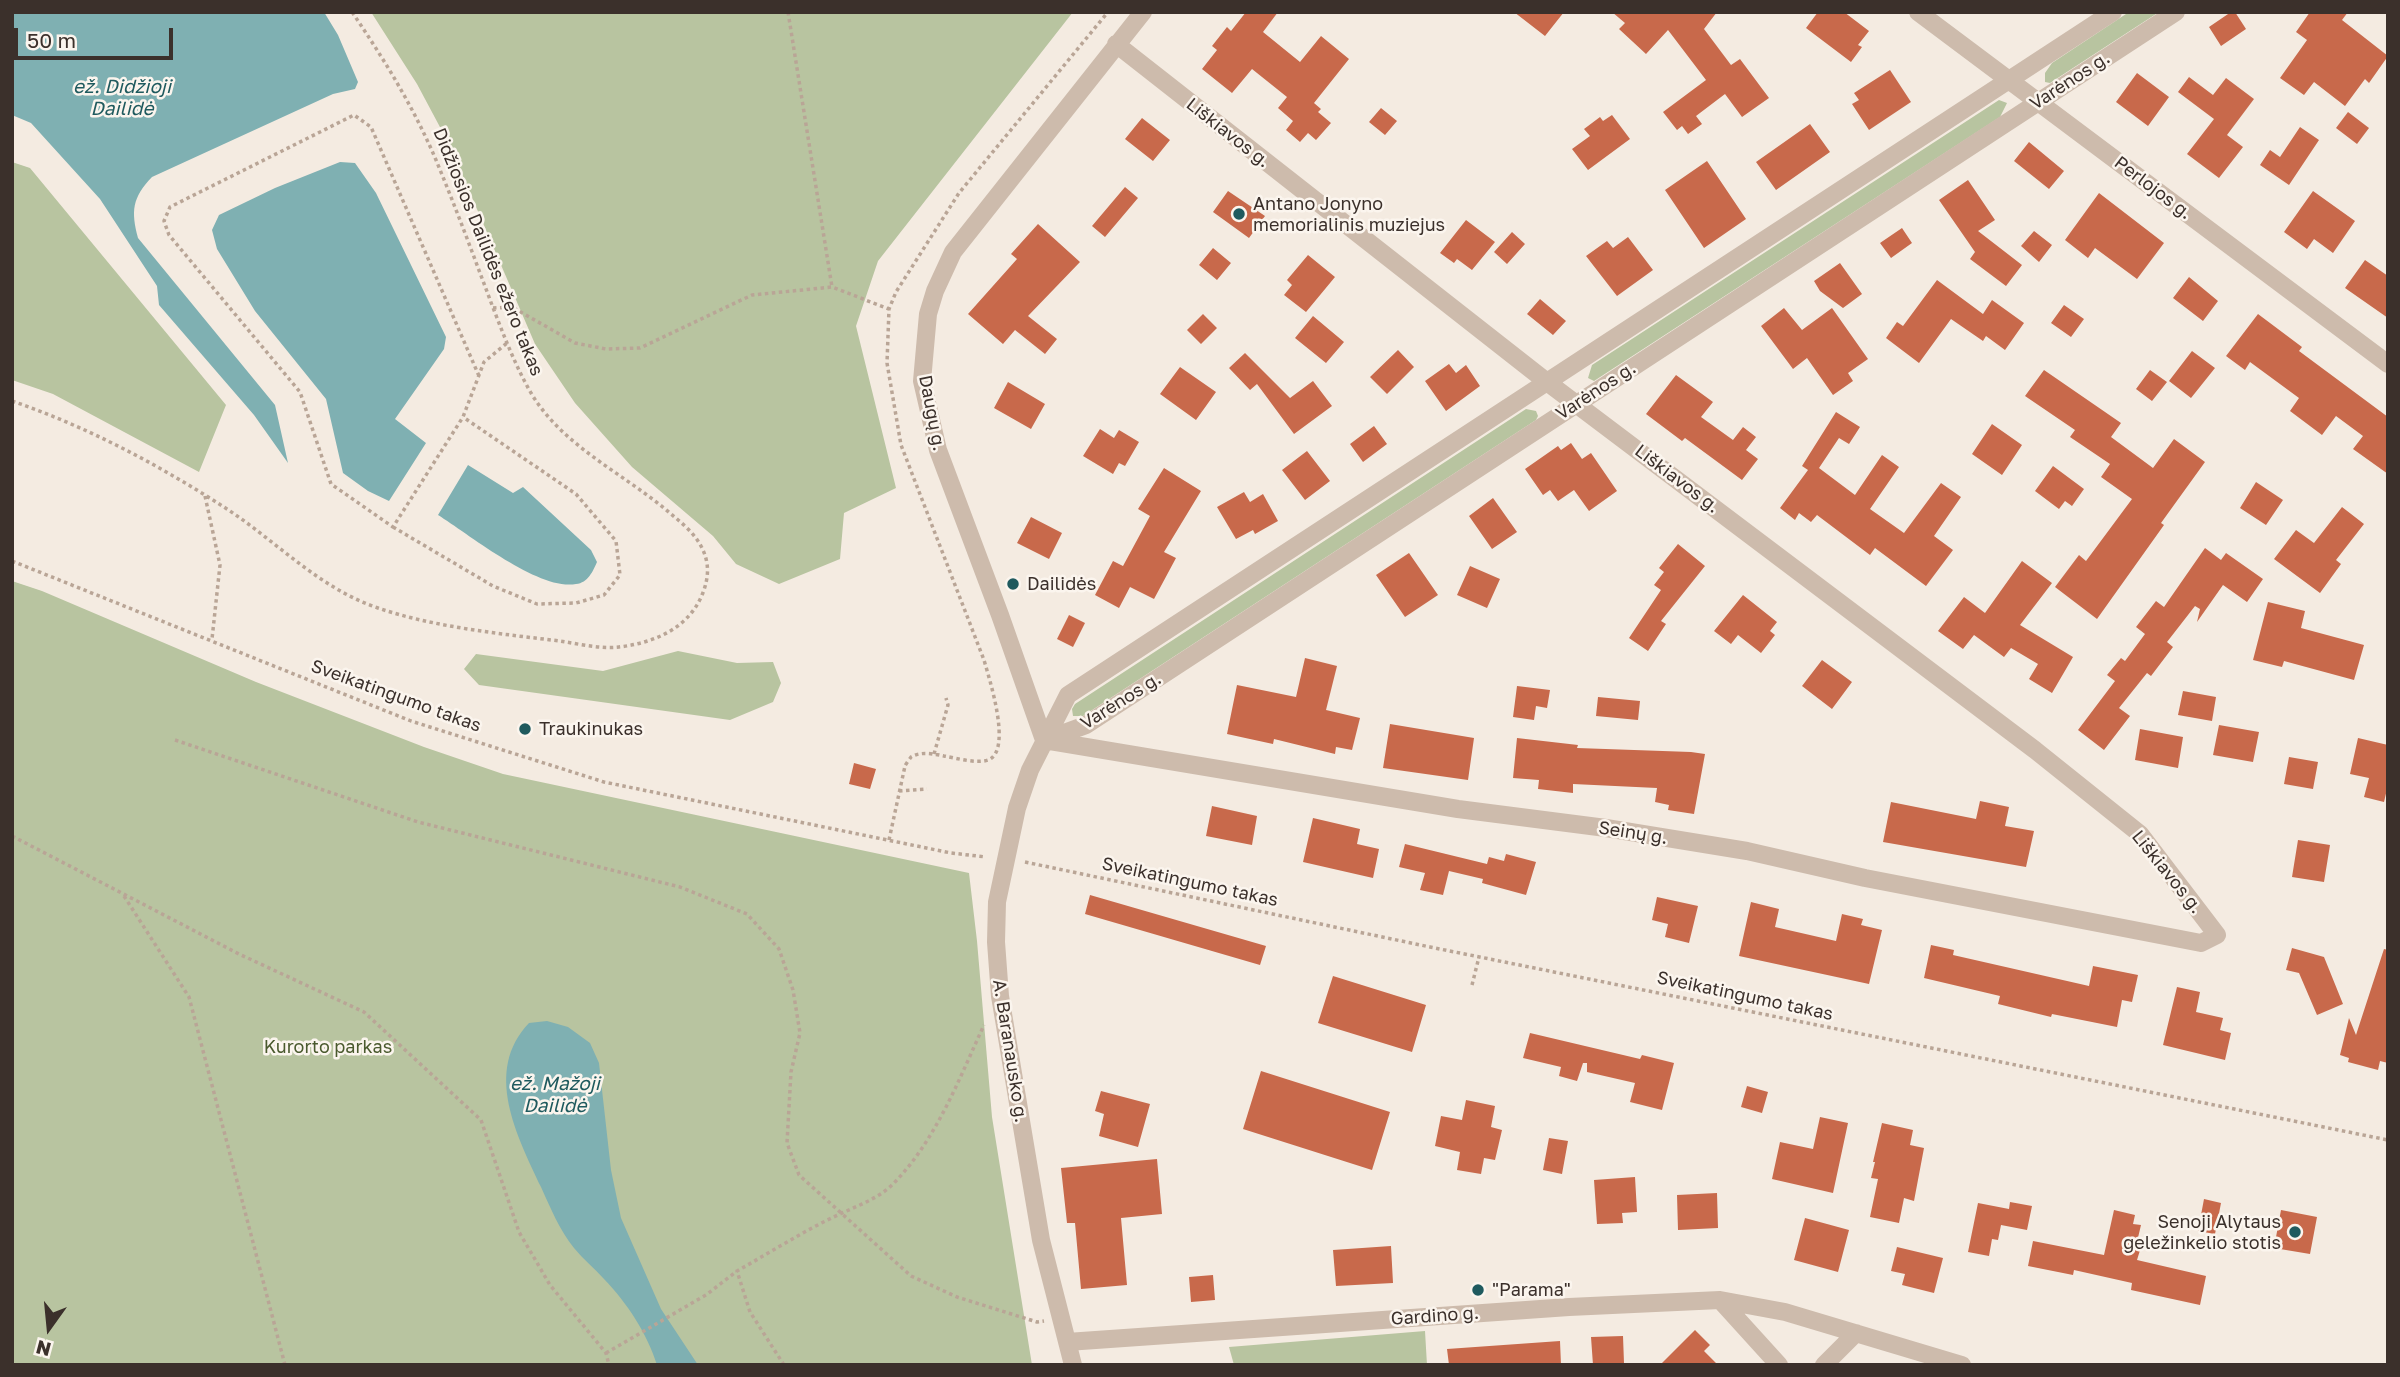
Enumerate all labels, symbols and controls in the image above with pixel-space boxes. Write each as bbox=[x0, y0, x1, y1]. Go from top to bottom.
scale bar bbox=[18, 14, 177, 58]
text: 50 m bbox=[27, 27, 76, 53]
street label: Varėnos g. bbox=[2026, 47, 2114, 115]
water label: ež. Didžioji Dailidė bbox=[73, 76, 171, 120]
street label: Liškiavos g. bbox=[1182, 94, 1274, 172]
street label: Didžiosios Dailidės ežero takas bbox=[428, 125, 548, 379]
street label: Perlojos g. bbox=[2110, 152, 2196, 224]
place label: Antano Jonyno memorialinis muziejus bbox=[1253, 193, 1445, 235]
marker: Antano Jonyno memorialinis muziejus bbox=[1231, 206, 1247, 222]
street label: Varėnos g. bbox=[1552, 357, 1640, 425]
street label: Daugų g. bbox=[914, 373, 950, 453]
street label: Liškiavos g. bbox=[1630, 440, 1724, 518]
place label: Dailidės bbox=[1027, 573, 1096, 595]
marker: Dailidės bbox=[1005, 576, 1021, 592]
street label: Sveikatingumo takas bbox=[308, 655, 484, 737]
street label: Varėnos g. bbox=[1077, 668, 1165, 734]
place label: Traukinukas bbox=[539, 718, 643, 740]
marker: Traukinukas bbox=[517, 721, 533, 737]
street label: Seinų g. bbox=[1597, 817, 1669, 849]
street label: Liškiavos g. bbox=[2127, 826, 2207, 918]
street label: Sveikatingumo takas bbox=[1100, 853, 1280, 911]
street label: Sveikatingumo takas bbox=[1655, 967, 1835, 1025]
street label: A. Baranausko g. bbox=[988, 978, 1032, 1124]
park label: Kurorto parkas bbox=[264, 1036, 392, 1058]
water label: ež. Mažoji Dailidė bbox=[510, 1073, 600, 1117]
place label: Senoji Alytaus geležinkelio stotis bbox=[2123, 1211, 2281, 1254]
marker: Senoji Alytaus geležinkelio stotis bbox=[2287, 1224, 2303, 1240]
place label: "Parama" bbox=[1492, 1279, 1571, 1301]
marker: "Parama" bbox=[1470, 1282, 1486, 1298]
north arrow bbox=[14, 1293, 84, 1363]
street label: Gardino g. bbox=[1390, 1302, 1480, 1330]
text: N bbox=[33, 1336, 53, 1362]

